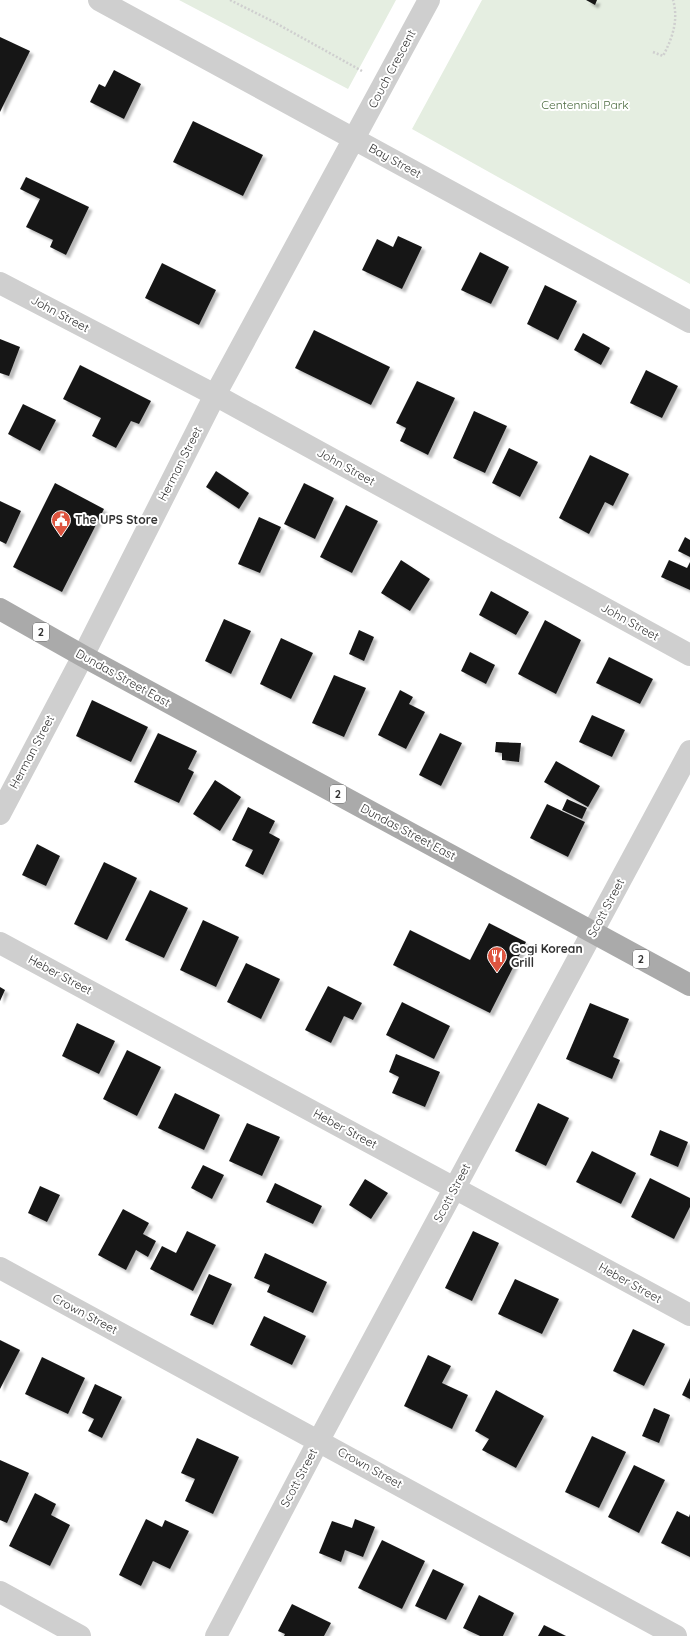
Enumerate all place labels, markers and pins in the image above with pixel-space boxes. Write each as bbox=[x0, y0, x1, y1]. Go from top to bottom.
public building icon: The UPS Store bbox=[50, 509, 72, 537]
place label: The UPS Store bbox=[75, 512, 158, 527]
place label: Gogi Korean Grill bbox=[511, 941, 583, 970]
restaurant icon: Gogi Korean Grill bbox=[486, 945, 508, 973]

